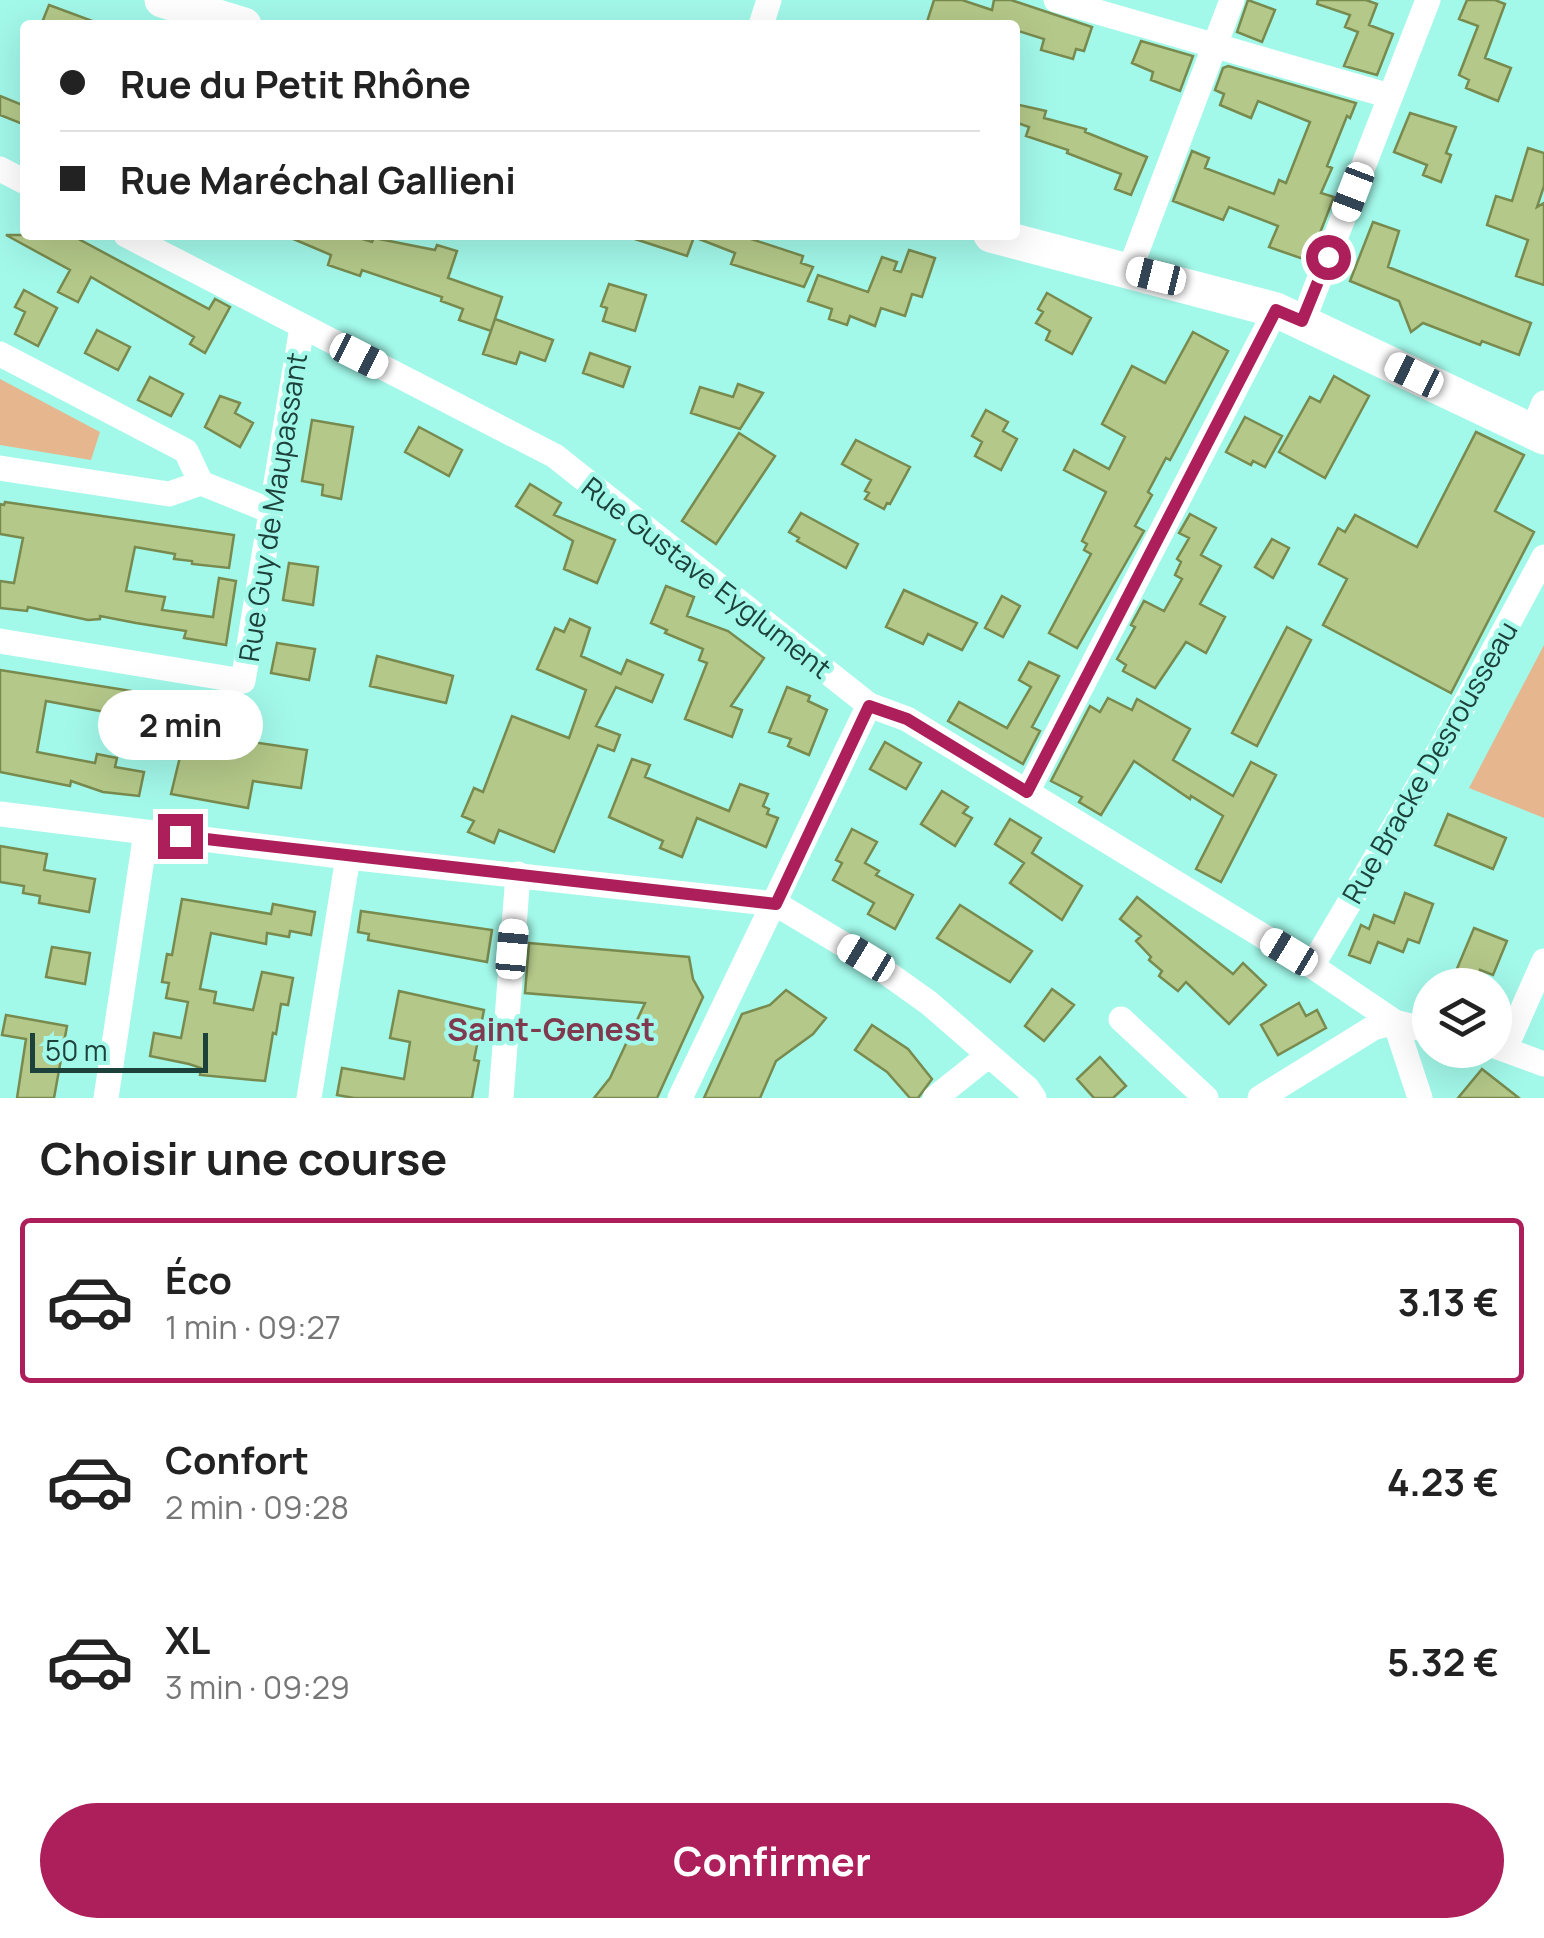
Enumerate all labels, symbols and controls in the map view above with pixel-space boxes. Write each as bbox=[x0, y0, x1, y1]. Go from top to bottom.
text: Rue du Petit Rhône bbox=[120, 57, 471, 109]
text: Rue Maréchal Gallieni bbox=[120, 153, 516, 205]
car bbox=[1328, 159, 1378, 225]
route start bbox=[1306, 235, 1351, 280]
car bbox=[1123, 254, 1189, 298]
car bbox=[325, 329, 393, 383]
car bbox=[1380, 348, 1448, 402]
street label: Rue Guy de Maupassant bbox=[229, 350, 315, 664]
street label: Rue Gustave Eyglument bbox=[574, 468, 840, 686]
street label: Rue Bracke Desrousseau bbox=[1333, 614, 1525, 910]
callout: 2 min bbox=[98, 691, 262, 761]
text: 2 min bbox=[139, 703, 222, 747]
route end bbox=[158, 814, 203, 859]
car bbox=[494, 918, 530, 980]
car bbox=[1256, 924, 1322, 980]
car bbox=[833, 930, 899, 986]
map controls bbox=[1412, 968, 1512, 1068]
button: layers bbox=[1412, 968, 1512, 1068]
district label: Saint-Genest bbox=[447, 1007, 655, 1051]
scale bar bbox=[30, 1028, 208, 1072]
text: 50 m bbox=[45, 1031, 108, 1069]
text: Choisir une course bbox=[40, 1127, 447, 1189]
text: Éco bbox=[165, 1253, 232, 1305]
icon: car bbox=[45, 1256, 135, 1346]
text: 3.13 € bbox=[1398, 1275, 1499, 1327]
text: 1 min · 09:27 bbox=[165, 1305, 341, 1349]
text: Confort bbox=[165, 1433, 309, 1485]
icon: car bbox=[45, 1436, 135, 1526]
text: 4.23 € bbox=[1387, 1455, 1499, 1507]
text: 2 min · 09:28 bbox=[165, 1485, 349, 1529]
text: XL bbox=[165, 1613, 210, 1665]
icon: car bbox=[45, 1616, 135, 1706]
text: 5.32 € bbox=[1387, 1635, 1499, 1687]
text: 3 min · 09:29 bbox=[165, 1665, 350, 1709]
button: Confirmer bbox=[40, 1803, 1504, 1918]

